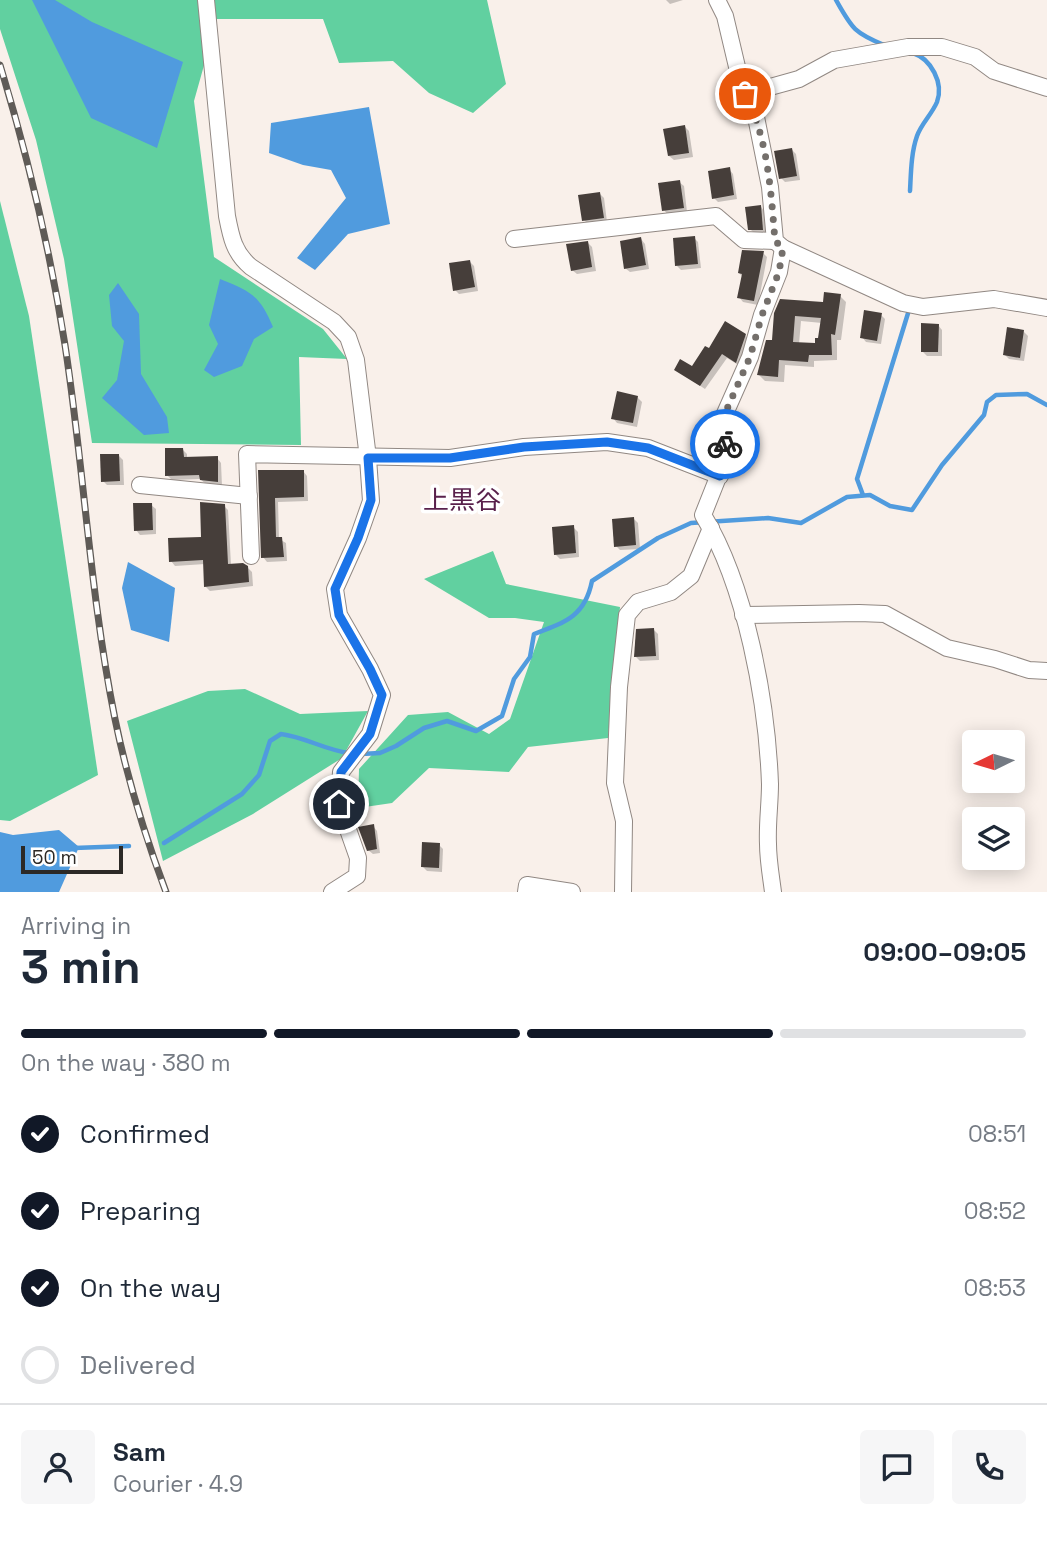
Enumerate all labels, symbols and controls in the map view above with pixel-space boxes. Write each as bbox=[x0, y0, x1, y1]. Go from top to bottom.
pin bbox=[715, 64, 775, 124]
icon: bag bbox=[726, 75, 764, 113]
courier bbox=[690, 409, 760, 479]
icon: bike bbox=[706, 425, 744, 463]
district label: 上黒谷 bbox=[423, 483, 501, 517]
north arrow bbox=[962, 730, 1026, 793]
map controls bbox=[962, 730, 1025, 870]
pin bbox=[309, 774, 369, 834]
icon: home bbox=[320, 785, 358, 823]
button: layers bbox=[962, 807, 1025, 870]
scale bar bbox=[21, 843, 122, 875]
text: 50 m bbox=[32, 845, 77, 870]
text: Arriving in bbox=[21, 911, 131, 941]
text: 09:00–09:05 bbox=[863, 935, 1026, 969]
text: 3 min bbox=[21, 938, 141, 996]
text: On the way · 380 m bbox=[21, 1048, 231, 1078]
icon: check bbox=[21, 1115, 59, 1153]
text: Confirmed bbox=[80, 1117, 210, 1151]
text: 08:51 bbox=[968, 1119, 1026, 1149]
icon: check bbox=[21, 1192, 59, 1230]
text: Preparing bbox=[80, 1194, 201, 1228]
text: 08:52 bbox=[964, 1196, 1026, 1226]
icon: check bbox=[21, 1269, 59, 1307]
text: On the way bbox=[80, 1271, 221, 1305]
text: 08:53 bbox=[963, 1273, 1026, 1303]
text: Delivered bbox=[80, 1348, 196, 1382]
button: person bbox=[21, 1430, 95, 1504]
button: chat bbox=[860, 1430, 934, 1504]
button: phone bbox=[952, 1430, 1026, 1504]
text: Sam bbox=[113, 1435, 166, 1469]
text: Courier · 4.9 bbox=[113, 1469, 243, 1499]

